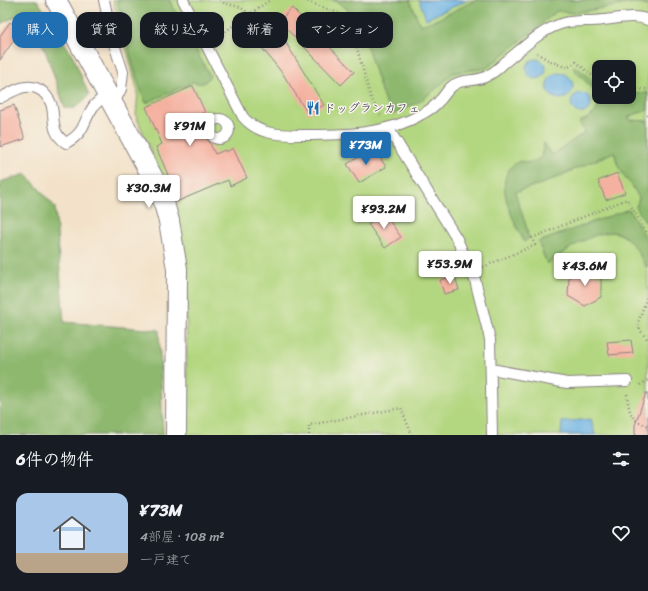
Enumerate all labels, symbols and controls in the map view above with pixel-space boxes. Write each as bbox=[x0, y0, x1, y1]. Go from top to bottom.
chip: 購入 bbox=[12, 12, 68, 48]
chip: 賃貸 bbox=[76, 12, 132, 48]
chip: 絞り込み bbox=[140, 12, 224, 48]
chip: 新着 bbox=[232, 12, 288, 48]
chip: マンション bbox=[296, 12, 393, 48]
map controls bbox=[592, 60, 636, 104]
button: locate bbox=[592, 60, 636, 104]
place label: ドッグランカフェ bbox=[324, 97, 420, 119]
restaurant icon: ドッグランカフェ bbox=[305, 100, 321, 116]
pin: ¥91M bbox=[166, 113, 214, 147]
text: ¥91M bbox=[174, 114, 206, 137]
pin: ¥73M bbox=[342, 132, 390, 166]
text: ¥73M bbox=[350, 133, 382, 156]
pin: ¥30.3M bbox=[116, 175, 182, 209]
text: ¥30.3M bbox=[127, 176, 171, 199]
pin: ¥93.2M bbox=[351, 196, 417, 230]
text: ¥93.2M bbox=[362, 197, 406, 220]
pin: ¥53.9M bbox=[417, 251, 483, 285]
text: ¥53.9M bbox=[428, 252, 472, 275]
pin: ¥43.6M bbox=[552, 253, 618, 287]
text: ¥43.6M bbox=[563, 254, 607, 277]
text: 6件の物件 bbox=[16, 444, 94, 474]
icon: filters bbox=[610, 448, 632, 470]
text: ¥73M bbox=[140, 495, 182, 525]
icon: home bbox=[48, 509, 96, 557]
icon: heart bbox=[610, 522, 632, 544]
text: 4部屋 · 108 m² bbox=[140, 525, 224, 548]
text: 一戸建て bbox=[140, 548, 192, 571]

